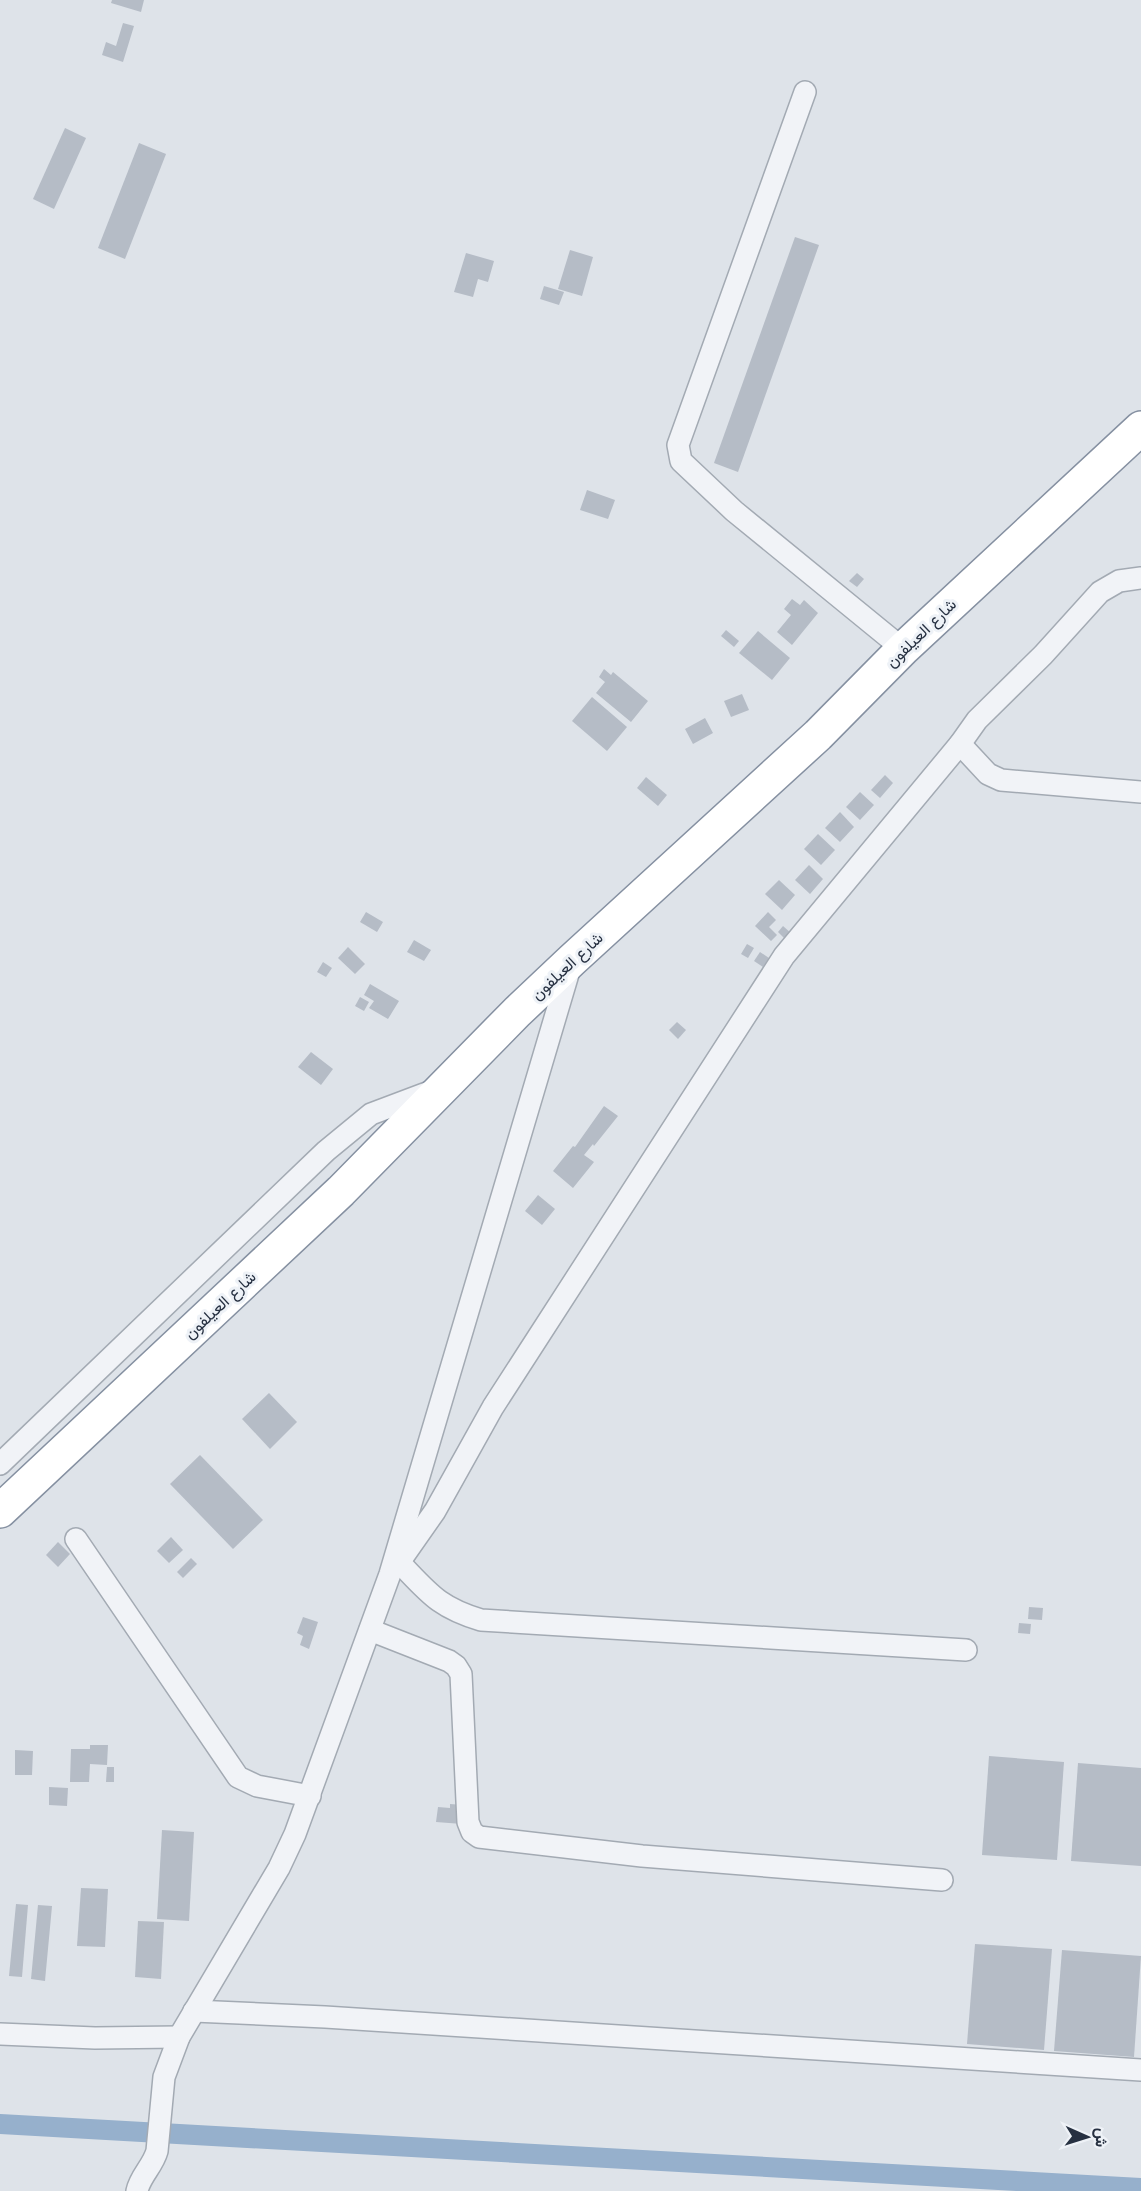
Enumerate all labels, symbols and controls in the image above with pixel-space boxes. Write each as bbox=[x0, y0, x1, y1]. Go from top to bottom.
street label: شارع العيلفون bbox=[881, 594, 962, 673]
street label: شارع العيلفون bbox=[527, 927, 608, 1005]
street label: شارع العيلفون bbox=[180, 1266, 261, 1344]
north arrow bbox=[1057, 2107, 1117, 2167]
text: ش bbox=[1090, 2128, 1112, 2148]

